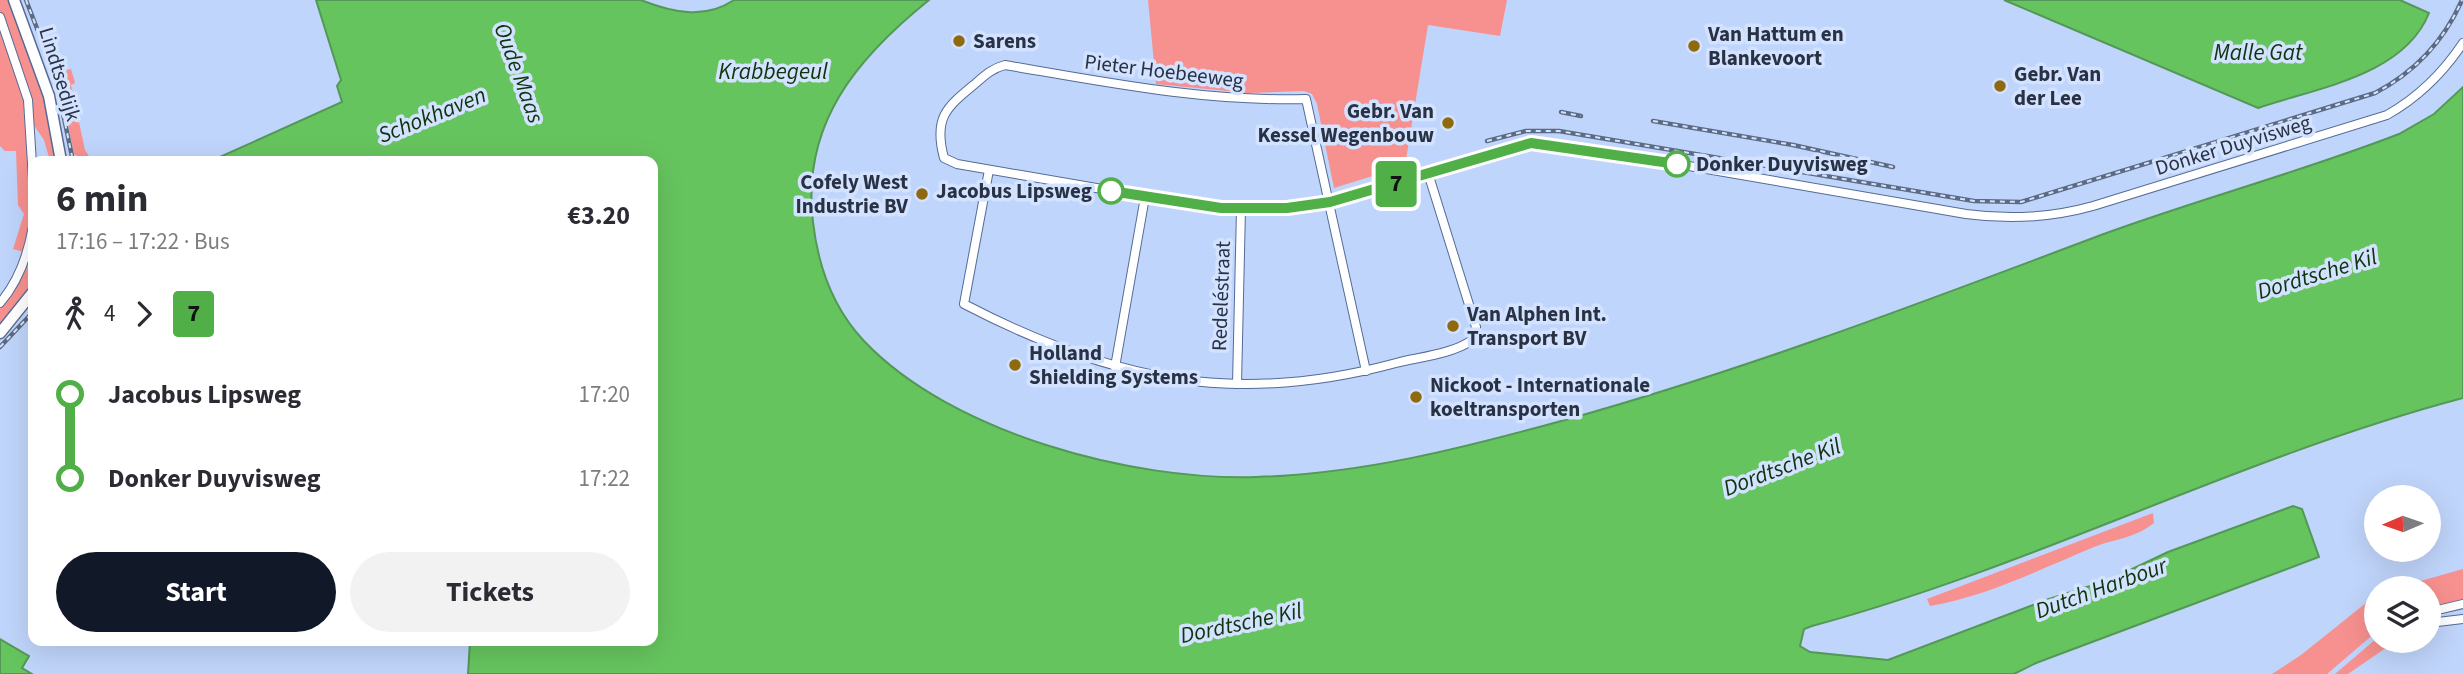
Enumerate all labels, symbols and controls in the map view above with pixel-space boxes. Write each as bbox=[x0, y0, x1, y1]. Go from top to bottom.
water label: Oude Maas bbox=[486, 18, 552, 128]
place label: Van Hattum en Blankevoort bbox=[1707, 19, 1844, 73]
street label: Lindtsedijk bbox=[31, 23, 89, 125]
place label: Sarens bbox=[973, 26, 1036, 56]
marker: Sarens bbox=[951, 33, 967, 49]
water label: Malle Gat bbox=[2214, 36, 2303, 69]
marker: Van Hattum en Blankevoort bbox=[1686, 38, 1702, 54]
street label: Pieter Hoebeeweg bbox=[1083, 46, 1246, 96]
water label: Krabbegeul bbox=[718, 55, 828, 88]
place label: Gebr. Van der Lee bbox=[2014, 59, 2101, 113]
water label: Schokhaven bbox=[373, 78, 491, 152]
marker: Gebr. Van der Lee bbox=[1992, 78, 2008, 94]
place label: Gebr. Van Kessel Wegenbouw bbox=[1258, 96, 1434, 150]
street label: Donker Duyvisweg bbox=[2151, 107, 2315, 183]
marker: Gebr. Van Kessel Wegenbouw bbox=[1440, 115, 1456, 131]
place label: Donker Duyvisweg bbox=[1696, 149, 1868, 179]
marker: Donker Duyvisweg bbox=[1664, 151, 1690, 177]
line badge: 7 bbox=[1373, 161, 1419, 207]
text: 7 bbox=[1390, 166, 1402, 201]
place label: Cofely West Industrie BV bbox=[795, 167, 908, 221]
text: 6 min bbox=[56, 172, 148, 226]
place label: Jacobus Lipsweg bbox=[936, 176, 1092, 206]
marker: Jacobus Lipsweg bbox=[1098, 178, 1124, 204]
marker: Cofely West Industrie BV bbox=[914, 186, 930, 202]
text: €3.20 bbox=[567, 197, 630, 234]
text: 17:16 – 17:22 · Bus bbox=[56, 225, 230, 258]
street label: Redeléstraat bbox=[1204, 240, 1238, 352]
water label: Dordtsche Kil bbox=[2253, 240, 2381, 308]
icon: walk bbox=[56, 295, 94, 333]
icon: forward bbox=[125, 295, 163, 333]
text: 7 bbox=[187, 296, 200, 331]
text: 4 bbox=[104, 297, 115, 330]
place label: Van Alphen Int. Transport BV bbox=[1466, 299, 1607, 353]
marker: Van Alphen Int. Transport BV bbox=[1445, 318, 1461, 334]
place label: Holland Shielding Systems bbox=[1029, 338, 1198, 392]
marker: Holland Shielding Systems bbox=[1007, 357, 1023, 373]
place label: Nickoot - Internationale koeltransporten bbox=[1430, 370, 1650, 424]
text: Jacobus Lipsweg bbox=[108, 376, 301, 413]
text: 17:20 bbox=[579, 378, 630, 411]
marker: Nickoot - Internationale koeltransporten bbox=[1408, 389, 1424, 405]
water label: Dordtsche Kil bbox=[1718, 429, 1846, 505]
text: Donker Duyvisweg bbox=[108, 460, 321, 497]
text: 17:22 bbox=[579, 462, 630, 495]
north arrow bbox=[2364, 485, 2441, 562]
map controls bbox=[2364, 485, 2441, 653]
water label: Dutch Harbour bbox=[2030, 549, 2173, 627]
button: Start bbox=[56, 552, 336, 632]
button: Tickets bbox=[350, 552, 630, 632]
button: layers bbox=[2364, 576, 2441, 653]
water label: Dordtsche Kil bbox=[1177, 594, 1305, 652]

